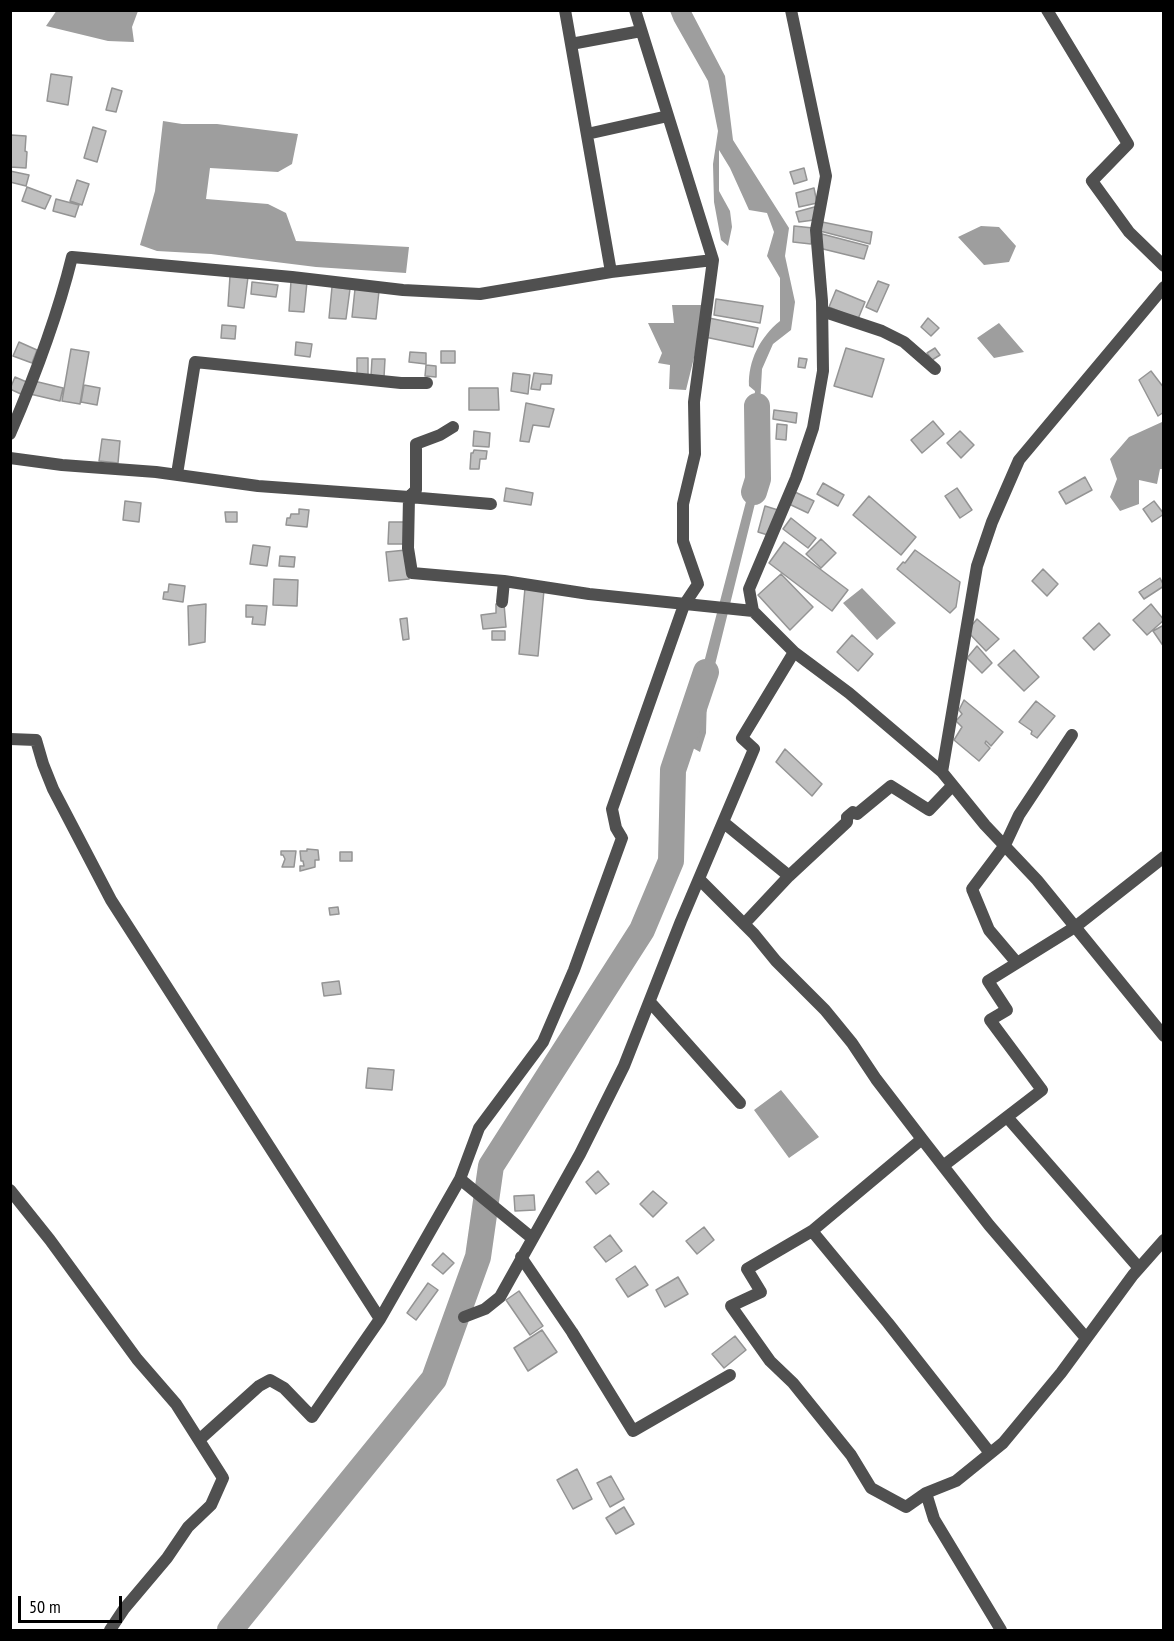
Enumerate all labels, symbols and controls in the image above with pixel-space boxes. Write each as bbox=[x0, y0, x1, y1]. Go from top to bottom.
scale bar bbox=[21, 1584, 124, 1622]
text: 50 m bbox=[29, 1595, 61, 1618]

